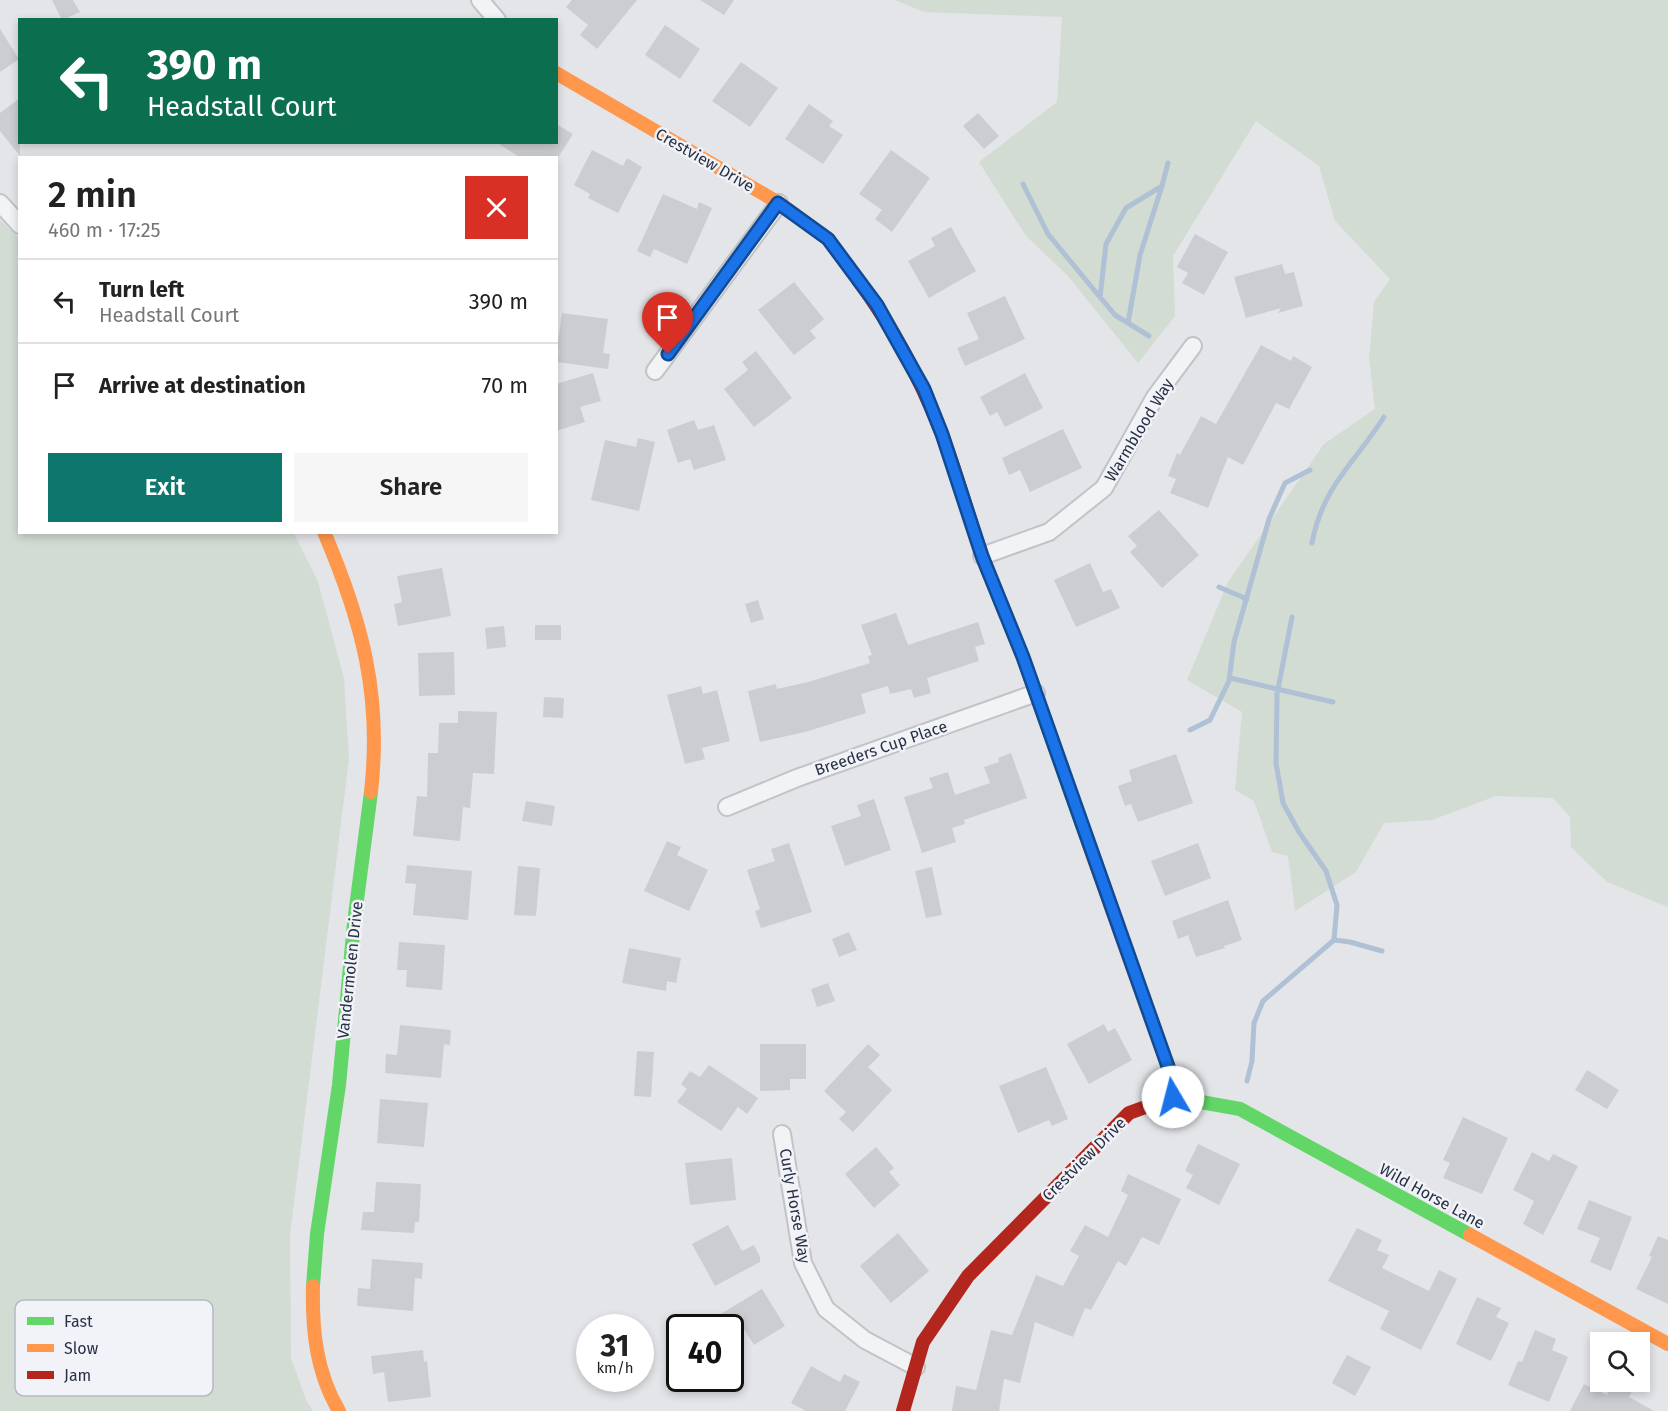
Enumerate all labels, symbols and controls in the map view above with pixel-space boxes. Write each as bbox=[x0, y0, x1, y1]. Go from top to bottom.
text: 390 m bbox=[147, 40, 262, 90]
icon: left bbox=[48, 42, 126, 120]
text: Headstall Court bbox=[147, 91, 336, 123]
street label: Crestview Drive bbox=[652, 124, 758, 196]
text: 2 min bbox=[48, 173, 137, 217]
button: close bbox=[465, 176, 528, 239]
text: 460 m · 17:25 bbox=[48, 218, 161, 242]
text: Turn left bbox=[99, 276, 184, 303]
icon: left bbox=[48, 285, 81, 318]
text: 390 m bbox=[469, 288, 528, 315]
pin bbox=[642, 292, 693, 354]
icon: arrive bbox=[651, 301, 684, 334]
text: Headstall Court bbox=[99, 303, 239, 327]
icon: arrive bbox=[48, 369, 81, 402]
text: Arrive at destination bbox=[99, 372, 306, 399]
text: 70 m bbox=[482, 372, 528, 399]
street label: Warmblood Way bbox=[1101, 375, 1177, 485]
button: Exit bbox=[48, 453, 282, 522]
button: Share bbox=[294, 453, 528, 522]
street label: Breeders Cup Place bbox=[812, 716, 950, 780]
street label: Vandermolen Drive bbox=[333, 900, 367, 1040]
position arrow bbox=[1141, 1065, 1205, 1129]
street label: Crestview Drive bbox=[1038, 1113, 1130, 1205]
street label: Curly Horse Way bbox=[776, 1147, 814, 1265]
street label: Wild Horse Lane bbox=[1376, 1159, 1488, 1233]
legend bbox=[15, 1300, 213, 1396]
text: Fast bbox=[64, 1312, 93, 1331]
speed limit sign: 40 bbox=[666, 1314, 744, 1392]
text: 31 bbox=[601, 1328, 629, 1364]
map controls bbox=[1590, 1332, 1650, 1392]
button: search bbox=[1590, 1332, 1650, 1392]
text: Slow bbox=[64, 1339, 99, 1358]
text: km/h bbox=[596, 1359, 634, 1377]
text: Jam bbox=[64, 1366, 91, 1385]

